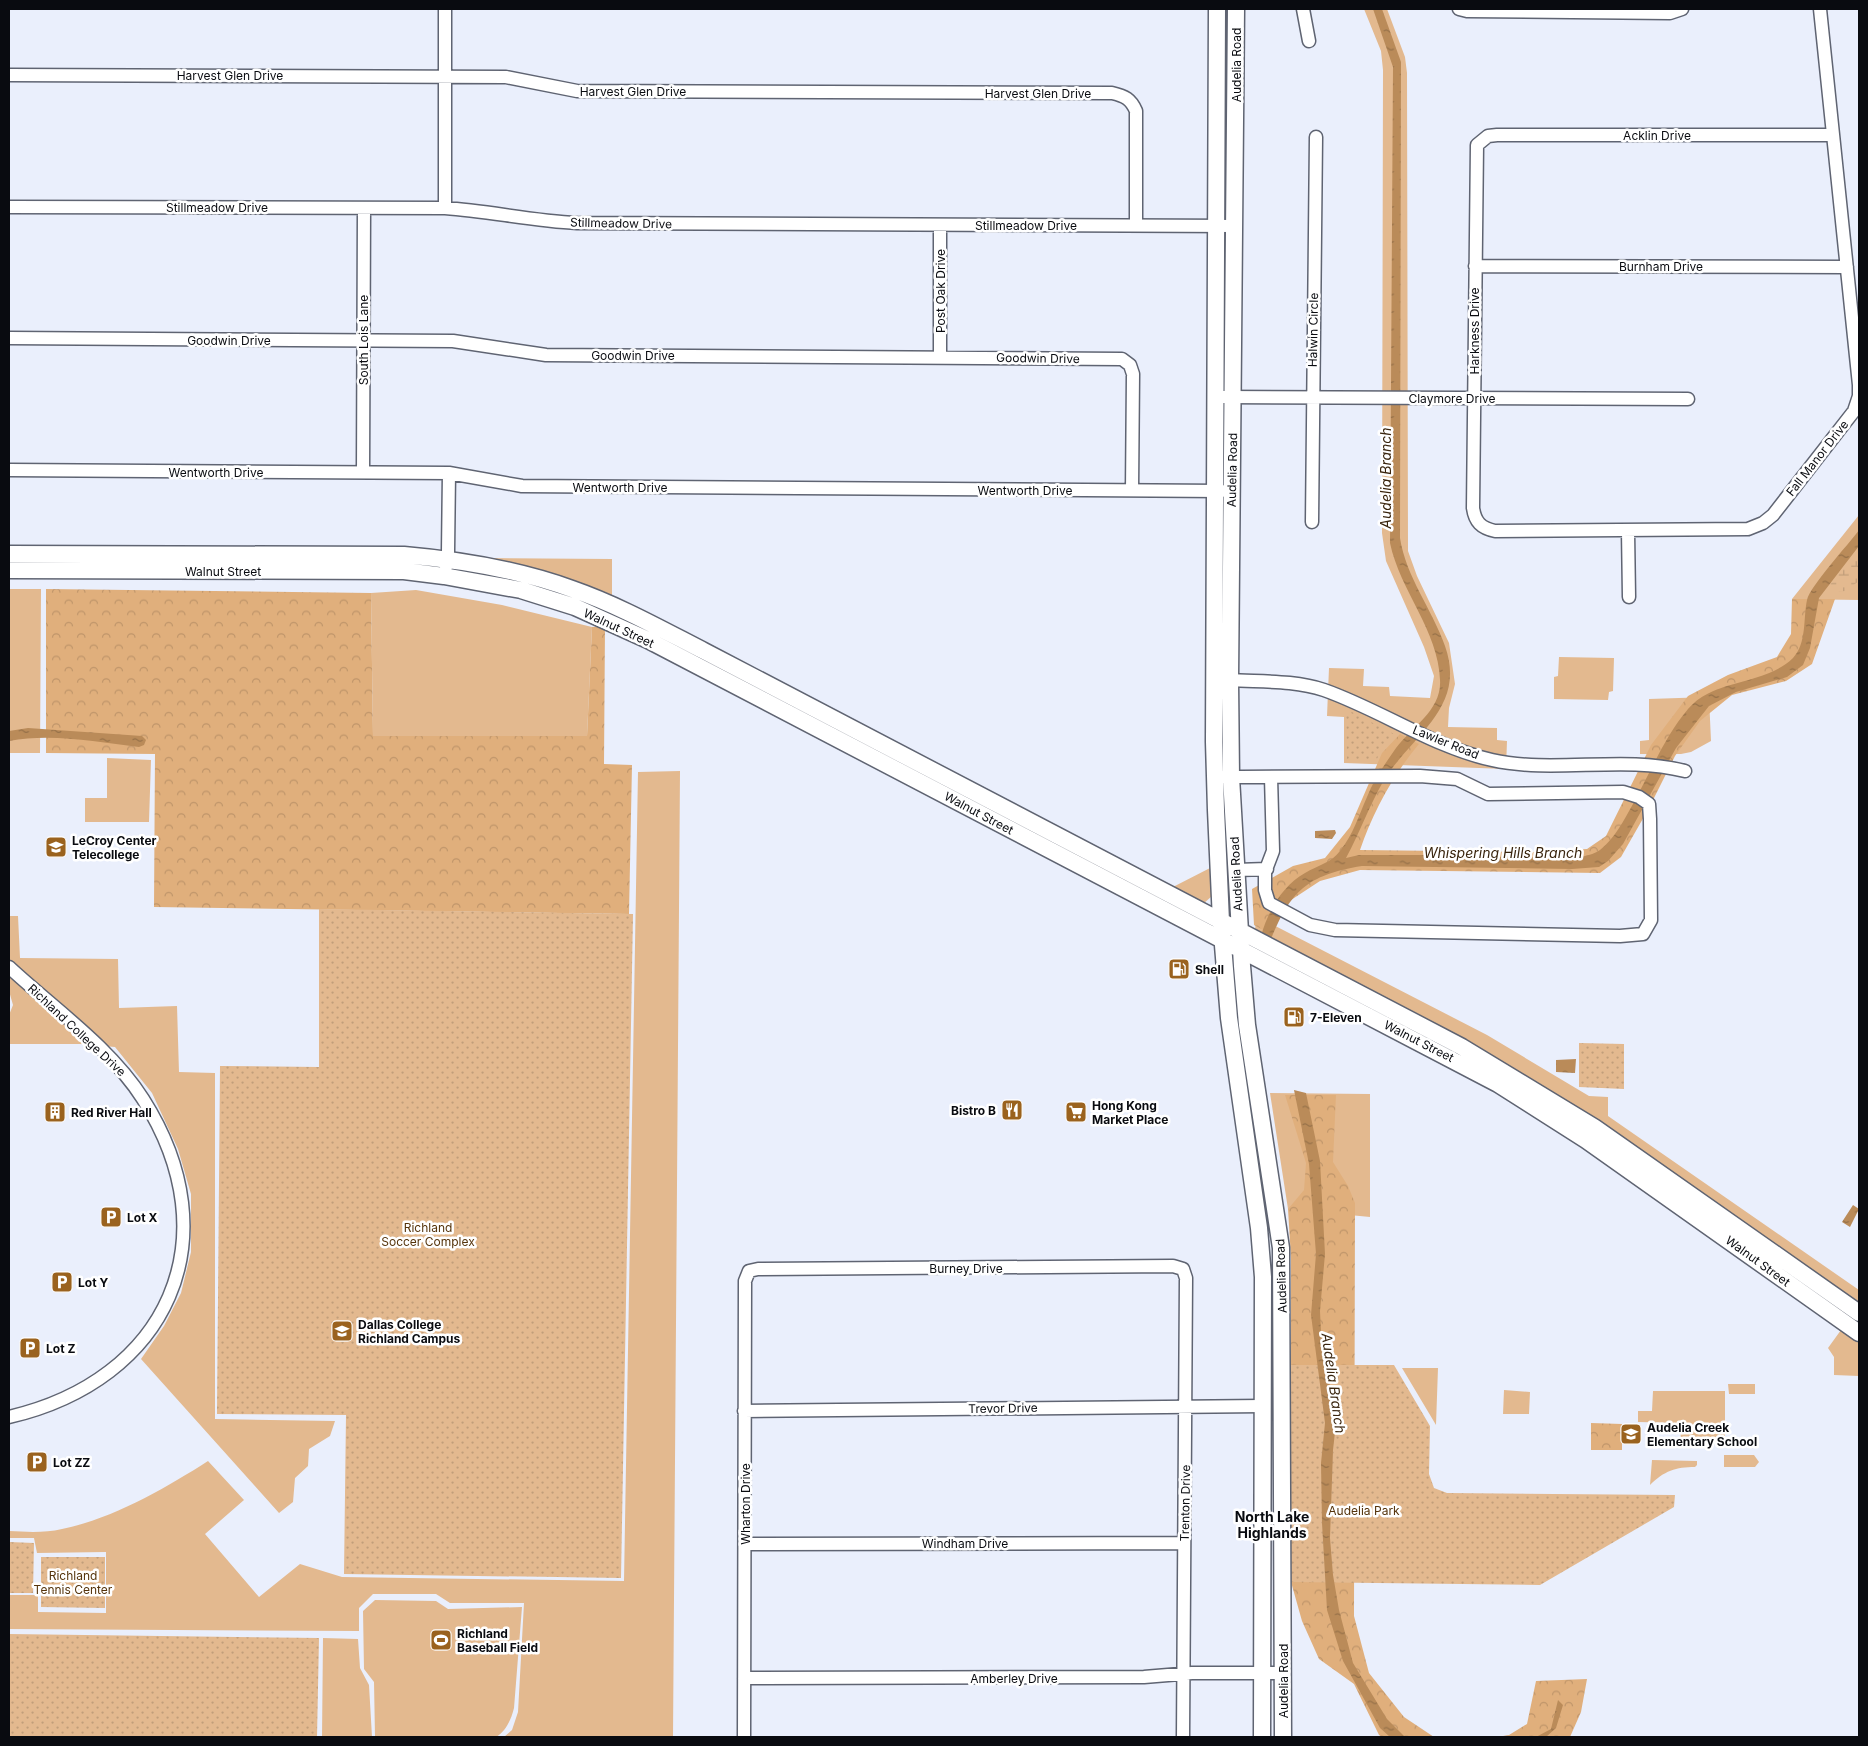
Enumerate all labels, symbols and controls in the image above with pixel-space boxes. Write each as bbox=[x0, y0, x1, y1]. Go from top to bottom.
street label: Audelia Road bbox=[1229, 28, 1244, 102]
street label: Harvest Glen Drive bbox=[177, 68, 283, 83]
street label: Harvest Glen Drive bbox=[580, 84, 686, 99]
street label: Harvest Glen Drive bbox=[985, 86, 1091, 101]
street label: Acklin Drive bbox=[1623, 128, 1691, 143]
street label: Stillmeadow Drive bbox=[166, 200, 268, 215]
street label: Stillmeadow Drive bbox=[570, 215, 672, 231]
street label: Stillmeadow Drive bbox=[975, 218, 1077, 233]
street label: Post Oak Drive bbox=[933, 249, 948, 333]
street label: Burnham Drive bbox=[1619, 259, 1703, 274]
street label: Harkness Drive bbox=[1467, 288, 1482, 374]
street label: Halwin Circle bbox=[1305, 293, 1321, 367]
street label: South Lois Lane bbox=[356, 295, 371, 385]
street label: Goodwin Drive bbox=[187, 333, 271, 348]
street label: Goodwin Drive bbox=[591, 348, 675, 363]
street label: Goodwin Drive bbox=[996, 350, 1080, 366]
street label: Claymore Drive bbox=[1408, 391, 1496, 406]
street label: Fall Manor Drive bbox=[1783, 417, 1851, 499]
water label: Audelia Branch bbox=[1377, 427, 1394, 530]
street label: Audelia Road bbox=[1224, 433, 1240, 507]
street label: Wentworth Drive bbox=[168, 465, 264, 480]
street label: Wentworth Drive bbox=[572, 480, 668, 495]
street label: Wentworth Drive bbox=[977, 483, 1073, 498]
street label: Walnut Street bbox=[185, 564, 261, 579]
street label: Walnut Street bbox=[581, 605, 657, 651]
street label: Lawler Road bbox=[1411, 722, 1481, 762]
street label: Walnut Street bbox=[942, 788, 1016, 838]
place label: LeCroy Center Telecollege bbox=[72, 833, 157, 862]
school or university icon: LeCroy Center Telecollege bbox=[44, 835, 68, 859]
street label: Audelia Road bbox=[1227, 836, 1245, 912]
water label: Whispering Hills Branch bbox=[1424, 844, 1582, 861]
fuel station icon: Shell bbox=[1167, 957, 1191, 981]
place label: Shell bbox=[1195, 962, 1224, 977]
street label: Richland College Drive bbox=[25, 981, 129, 1079]
fuel station icon: 7-Eleven bbox=[1282, 1005, 1306, 1029]
place label: 7-Eleven bbox=[1310, 1010, 1362, 1025]
street label: Walnut Street bbox=[1382, 1017, 1456, 1065]
restaurant icon: Bistro B bbox=[1000, 1098, 1024, 1122]
place label: Hong Kong Market Place bbox=[1092, 1098, 1169, 1127]
building icon: Red River Hall bbox=[43, 1100, 67, 1124]
supermarket icon: Hong Kong Market Place bbox=[1064, 1100, 1088, 1124]
place label: Bistro B bbox=[951, 1103, 996, 1118]
place label: Red River Hall bbox=[71, 1105, 152, 1120]
parking icon: Lot X bbox=[99, 1205, 123, 1229]
place label: Lot X bbox=[127, 1210, 157, 1225]
park label: Richland Soccer Complex bbox=[381, 1220, 475, 1249]
street label: Walnut Street bbox=[1723, 1233, 1793, 1290]
street label: Audelia Road bbox=[1272, 1238, 1290, 1314]
street label: Burney Drive bbox=[929, 1261, 1003, 1276]
parking icon: Lot Y bbox=[50, 1270, 74, 1294]
place label: Lot Y bbox=[78, 1275, 108, 1290]
place label: Dallas College Richland Campus bbox=[358, 1317, 461, 1346]
school or university icon: Dallas College Richland Campus bbox=[330, 1319, 354, 1343]
water label: Audelia Branch bbox=[1318, 1331, 1349, 1434]
parking icon: Lot Z bbox=[18, 1336, 42, 1360]
place label: Lot Z bbox=[46, 1341, 75, 1356]
street label: Trevor Drive bbox=[968, 1400, 1038, 1416]
place label: Audelia Creek Elementary School bbox=[1647, 1420, 1757, 1449]
school or university icon: Audelia Creek Elementary School bbox=[1619, 1422, 1643, 1446]
parking icon: Lot ZZ bbox=[25, 1450, 49, 1474]
place label: Lot ZZ bbox=[53, 1455, 90, 1470]
street label: Wharton Drive bbox=[738, 1463, 753, 1545]
street label: Trenton Drive bbox=[1177, 1465, 1193, 1541]
park label: Audelia Park bbox=[1328, 1503, 1400, 1518]
district label: North Lake Highlands bbox=[1235, 1508, 1309, 1541]
street label: Windham Drive bbox=[922, 1536, 1008, 1551]
park label: Richland Tennis Center bbox=[34, 1568, 113, 1597]
place label: Richland Baseball Field bbox=[457, 1626, 538, 1655]
sports icon: Richland Baseball Field bbox=[429, 1628, 453, 1652]
street label: Audelia Road bbox=[1276, 1644, 1291, 1718]
street label: Amberley Drive bbox=[970, 1671, 1058, 1686]

